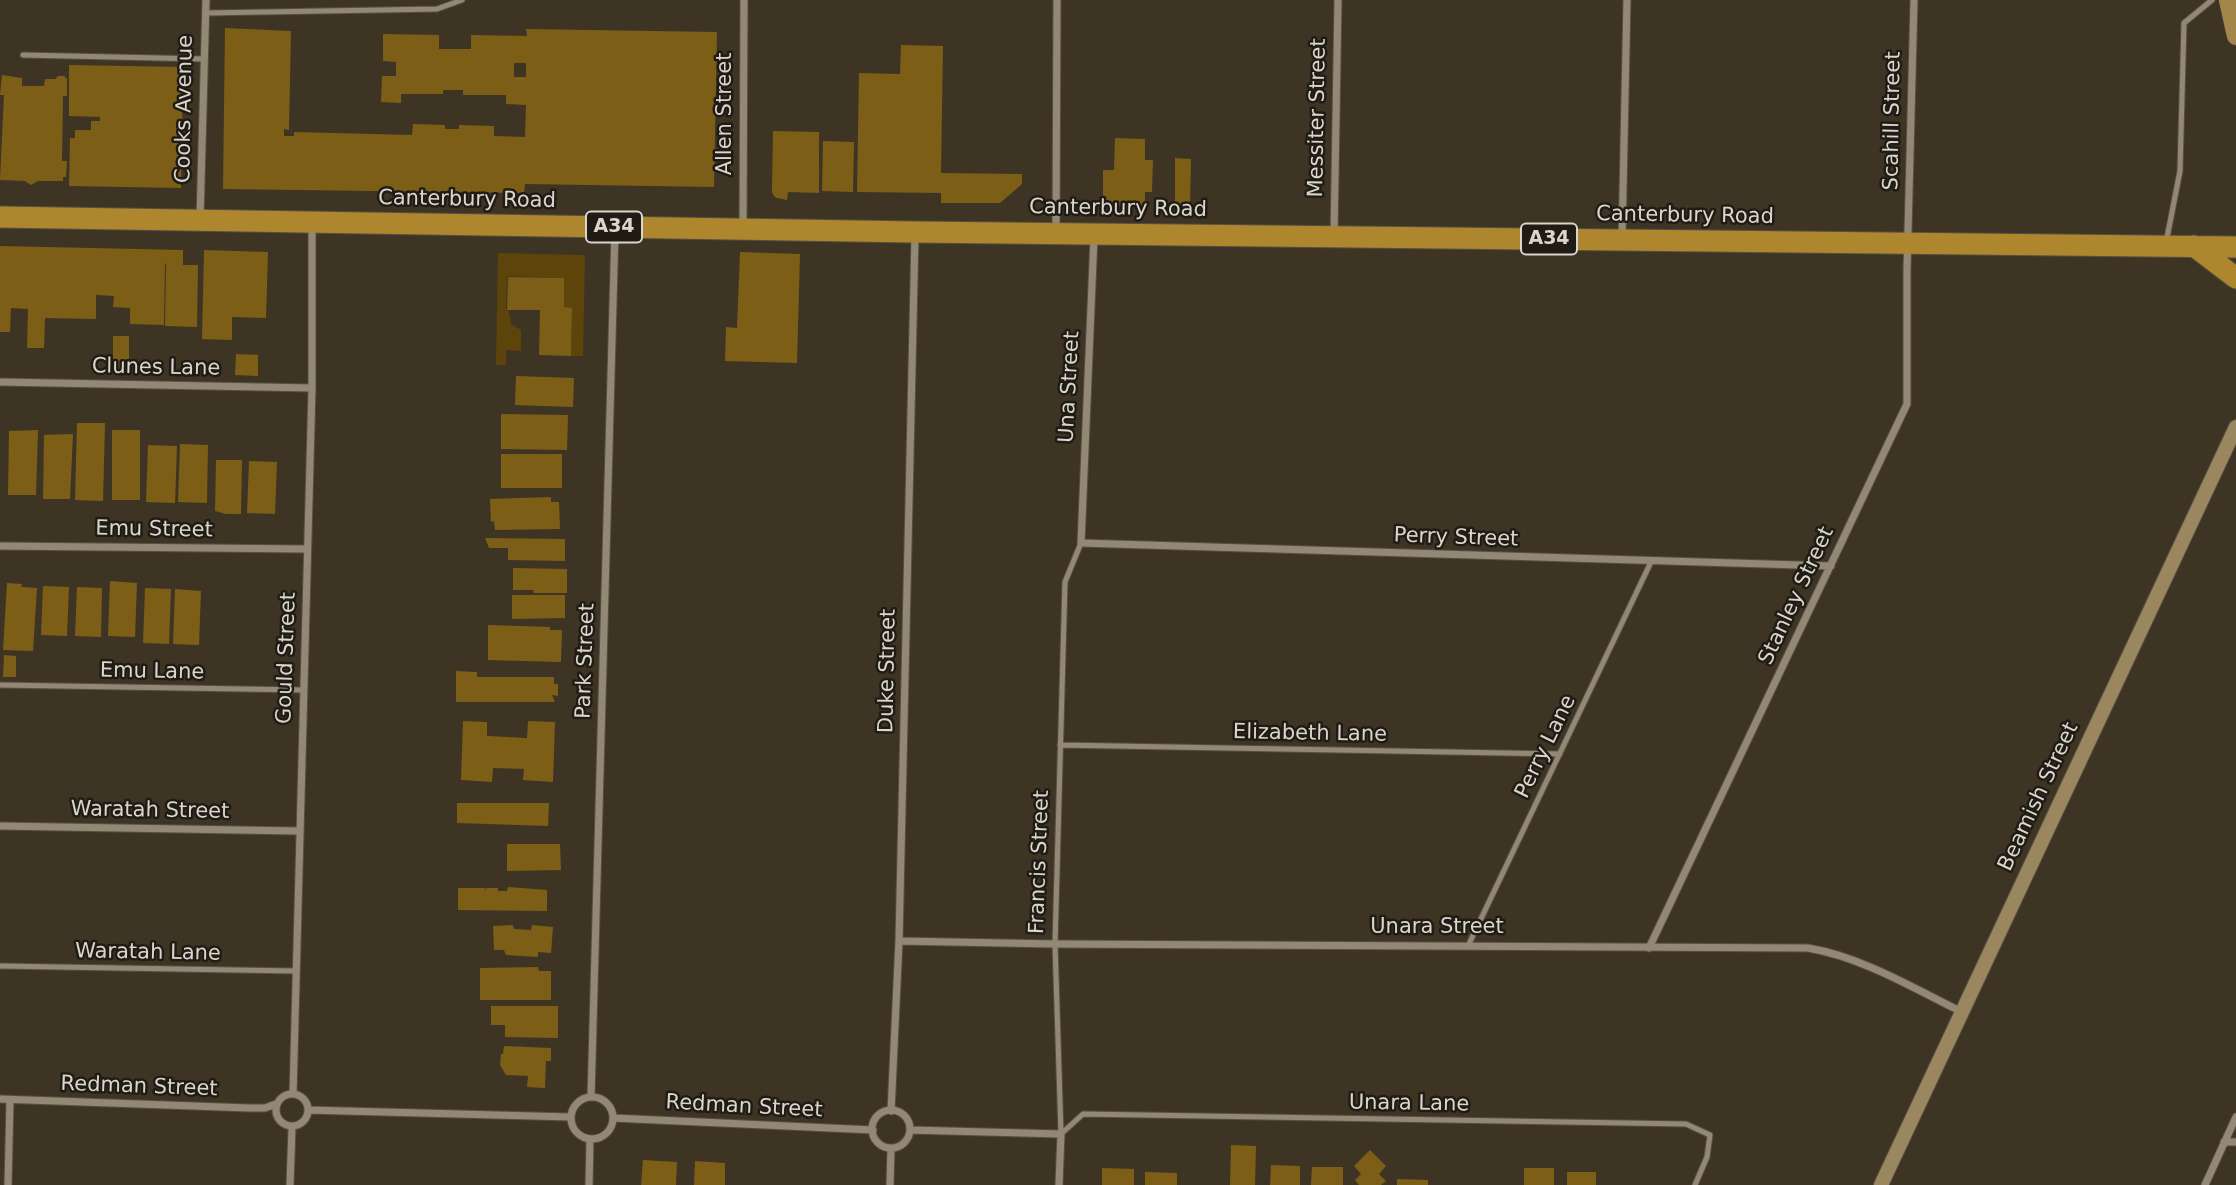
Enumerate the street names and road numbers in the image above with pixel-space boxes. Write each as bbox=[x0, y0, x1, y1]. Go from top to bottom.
street label: Cooks Avenue bbox=[171, 35, 199, 183]
street label: Messiter Street bbox=[1304, 38, 1332, 198]
street label: Scahill Street bbox=[1879, 51, 1907, 191]
street label: Allen Street bbox=[713, 53, 739, 175]
street label: Canterbury Road bbox=[378, 186, 556, 214]
street label: Canterbury Road bbox=[1029, 195, 1207, 223]
street label: Canterbury Road bbox=[1596, 202, 1774, 230]
road number: A34 bbox=[586, 212, 642, 243]
road number: A34 bbox=[1521, 224, 1577, 255]
street label: Una Street bbox=[1054, 330, 1086, 444]
street label: Clunes Lane bbox=[92, 354, 220, 382]
street label: Emu Street bbox=[95, 516, 213, 544]
street label: Perry Street bbox=[1393, 523, 1519, 553]
street label: Stanley Street bbox=[1754, 523, 1840, 669]
street label: Gould Street bbox=[272, 592, 302, 724]
street label: Park Street bbox=[571, 603, 601, 719]
street label: Duke Street bbox=[874, 609, 902, 733]
street label: Emu Lane bbox=[100, 658, 204, 686]
street label: Perry Lane bbox=[1510, 691, 1582, 803]
street label: Beamish Street bbox=[1994, 719, 2084, 875]
street label: Elizabeth Lane bbox=[1233, 720, 1387, 748]
street label: Francis Street bbox=[1025, 790, 1055, 934]
street label: Waratah Street bbox=[70, 797, 230, 825]
street label: Unara Street bbox=[1370, 915, 1504, 941]
street label: Waratah Lane bbox=[75, 939, 221, 967]
street label: Redman Street bbox=[60, 1072, 218, 1102]
street label: Redman Street bbox=[665, 1090, 823, 1124]
street label: Unara Lane bbox=[1349, 1090, 1469, 1118]

